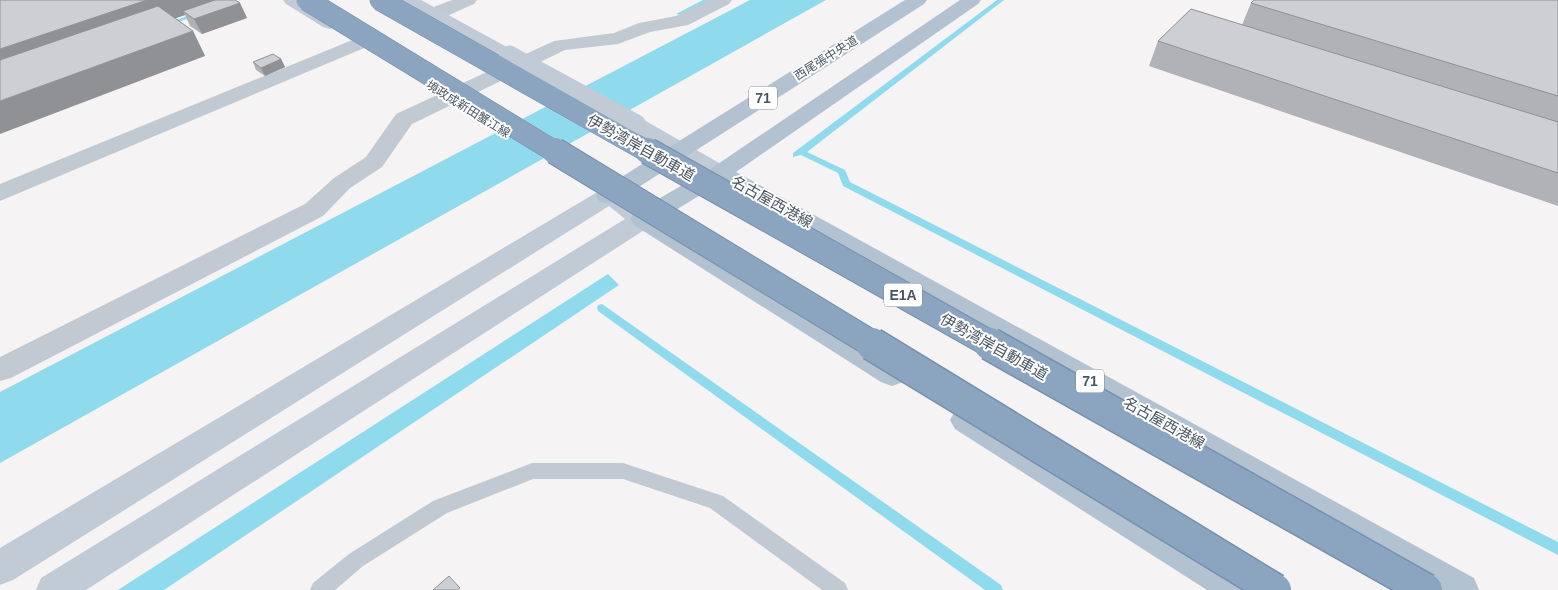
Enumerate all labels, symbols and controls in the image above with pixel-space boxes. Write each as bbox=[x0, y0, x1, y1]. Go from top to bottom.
street label: 西尾張中央道 bbox=[792, 33, 860, 83]
street label: 境政成新田蟹江線 bbox=[424, 78, 512, 140]
road number: 71 bbox=[749, 86, 777, 110]
street label: 伊勢湾岸自動車道 bbox=[585, 111, 698, 184]
street label: 名古屋西港線 bbox=[729, 172, 816, 231]
road number: E1A bbox=[884, 284, 922, 306]
street label: 伊勢湾岸自動車道 bbox=[938, 310, 1051, 383]
road number: 71 bbox=[1076, 370, 1104, 392]
street label: 名古屋西港線 bbox=[1121, 393, 1208, 452]

